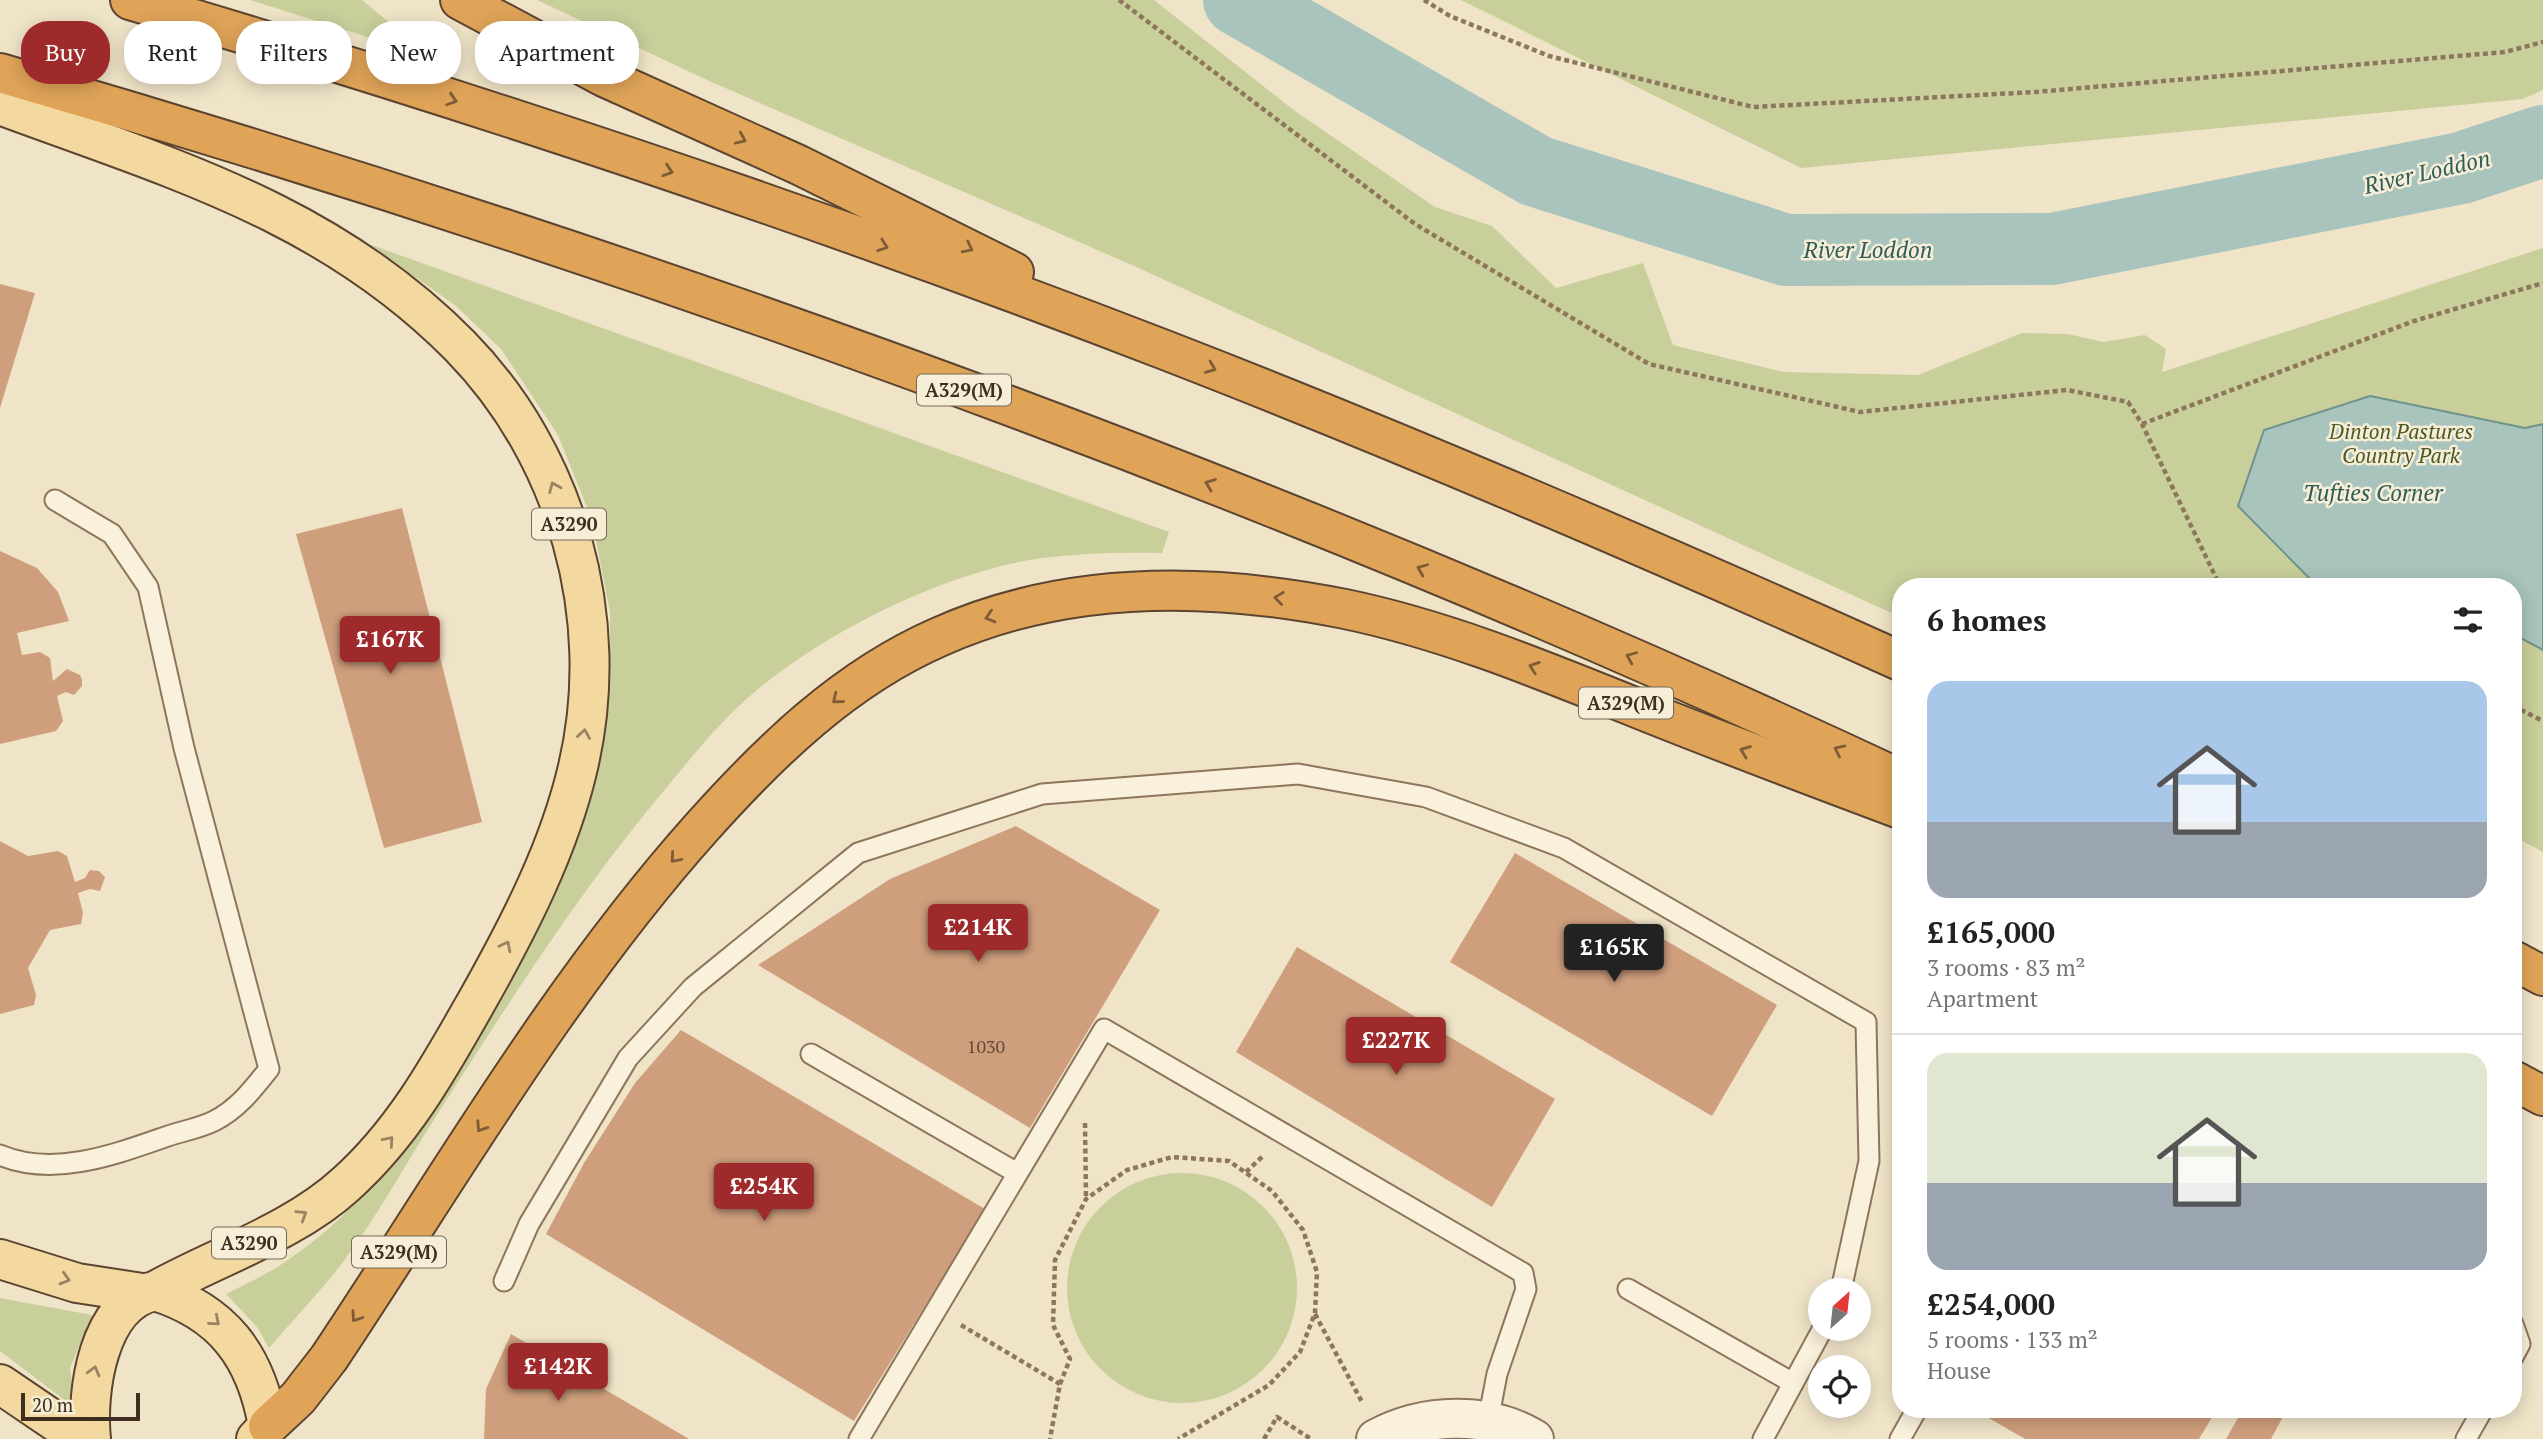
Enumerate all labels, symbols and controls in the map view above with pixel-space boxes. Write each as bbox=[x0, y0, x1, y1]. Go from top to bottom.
chip: Buy bbox=[21, 21, 110, 84]
chip: Rent bbox=[124, 21, 222, 84]
chip: Filters bbox=[236, 21, 352, 84]
chip: New bbox=[366, 21, 461, 84]
chip: Apartment bbox=[475, 21, 639, 84]
one-way arrow bbox=[445, 92, 458, 106]
one-way arrow bbox=[733, 131, 746, 145]
water label: River Loddon bbox=[2360, 142, 2493, 201]
one-way arrow bbox=[662, 163, 674, 178]
water label: River Loddon bbox=[1803, 234, 1932, 265]
one-way arrow bbox=[876, 238, 888, 252]
one-way arrow bbox=[961, 239, 973, 253]
one-way arrow bbox=[1204, 360, 1216, 374]
road number: A329(M) bbox=[917, 374, 1011, 406]
park label: Dinton Pastures Country Park bbox=[2328, 417, 2473, 469]
water label: Tufties Corner bbox=[2303, 477, 2444, 508]
one-way arrow bbox=[1205, 479, 1217, 493]
one-way arrow bbox=[548, 481, 562, 494]
road number: A3290 bbox=[532, 509, 606, 540]
one-way arrow bbox=[1416, 563, 1428, 577]
one-way arrow bbox=[1274, 591, 1285, 606]
text: 6 homes bbox=[1927, 600, 2046, 640]
icon: filters bbox=[2449, 601, 2487, 639]
one-way arrow bbox=[984, 609, 996, 624]
pin: £167K bbox=[341, 616, 439, 676]
text: £167K bbox=[356, 623, 424, 654]
one-way arrow bbox=[1626, 651, 1638, 665]
one-way arrow bbox=[1528, 661, 1540, 675]
road number: A329(M) bbox=[1579, 688, 1673, 718]
one-way arrow bbox=[832, 691, 845, 703]
icon: home bbox=[2144, 727, 2270, 853]
one-way arrow bbox=[576, 728, 591, 740]
one-way arrow bbox=[1739, 745, 1751, 759]
one-way arrow bbox=[1834, 745, 1846, 759]
one-way arrow bbox=[671, 850, 683, 863]
pin: £214K bbox=[929, 904, 1027, 964]
text: £214K bbox=[944, 911, 1012, 942]
text: £165,000 bbox=[1927, 912, 2055, 952]
pin: £165K bbox=[1565, 925, 1663, 984]
text: £165K bbox=[1580, 931, 1648, 962]
one-way arrow bbox=[498, 941, 512, 954]
text: 3 rooms · 83 m² bbox=[1927, 952, 2086, 983]
text: Apartment bbox=[1927, 983, 2038, 1014]
pin: £227K bbox=[1347, 1018, 1445, 1077]
text: £227K bbox=[1362, 1024, 1430, 1055]
house number: 1030 bbox=[967, 1034, 1005, 1058]
icon: home bbox=[2144, 1099, 2270, 1225]
one-way arrow bbox=[476, 1119, 489, 1132]
one-way arrow bbox=[381, 1136, 393, 1149]
pin: £254K bbox=[715, 1164, 813, 1223]
text: £254K bbox=[730, 1170, 798, 1201]
one-way arrow bbox=[295, 1211, 308, 1224]
road number: A3290 bbox=[212, 1228, 286, 1259]
road number: A329(M) bbox=[352, 1236, 446, 1268]
one-way arrow bbox=[59, 1271, 71, 1286]
north arrow bbox=[1808, 1278, 1871, 1340]
map controls bbox=[1808, 1278, 1871, 1418]
text: £254,000 bbox=[1927, 1284, 2055, 1324]
one-way arrow bbox=[352, 1309, 364, 1322]
one-way arrow bbox=[206, 1313, 219, 1325]
text: 5 rooms · 133 m² bbox=[1927, 1324, 2098, 1355]
pin: £142K bbox=[509, 1344, 607, 1403]
text: £142K bbox=[524, 1350, 592, 1381]
button: locate bbox=[1808, 1355, 1871, 1418]
text: House bbox=[1927, 1355, 1991, 1386]
one-way arrow bbox=[86, 1366, 100, 1378]
scale bar bbox=[21, 1390, 140, 1422]
text: 20 m bbox=[32, 1392, 73, 1417]

